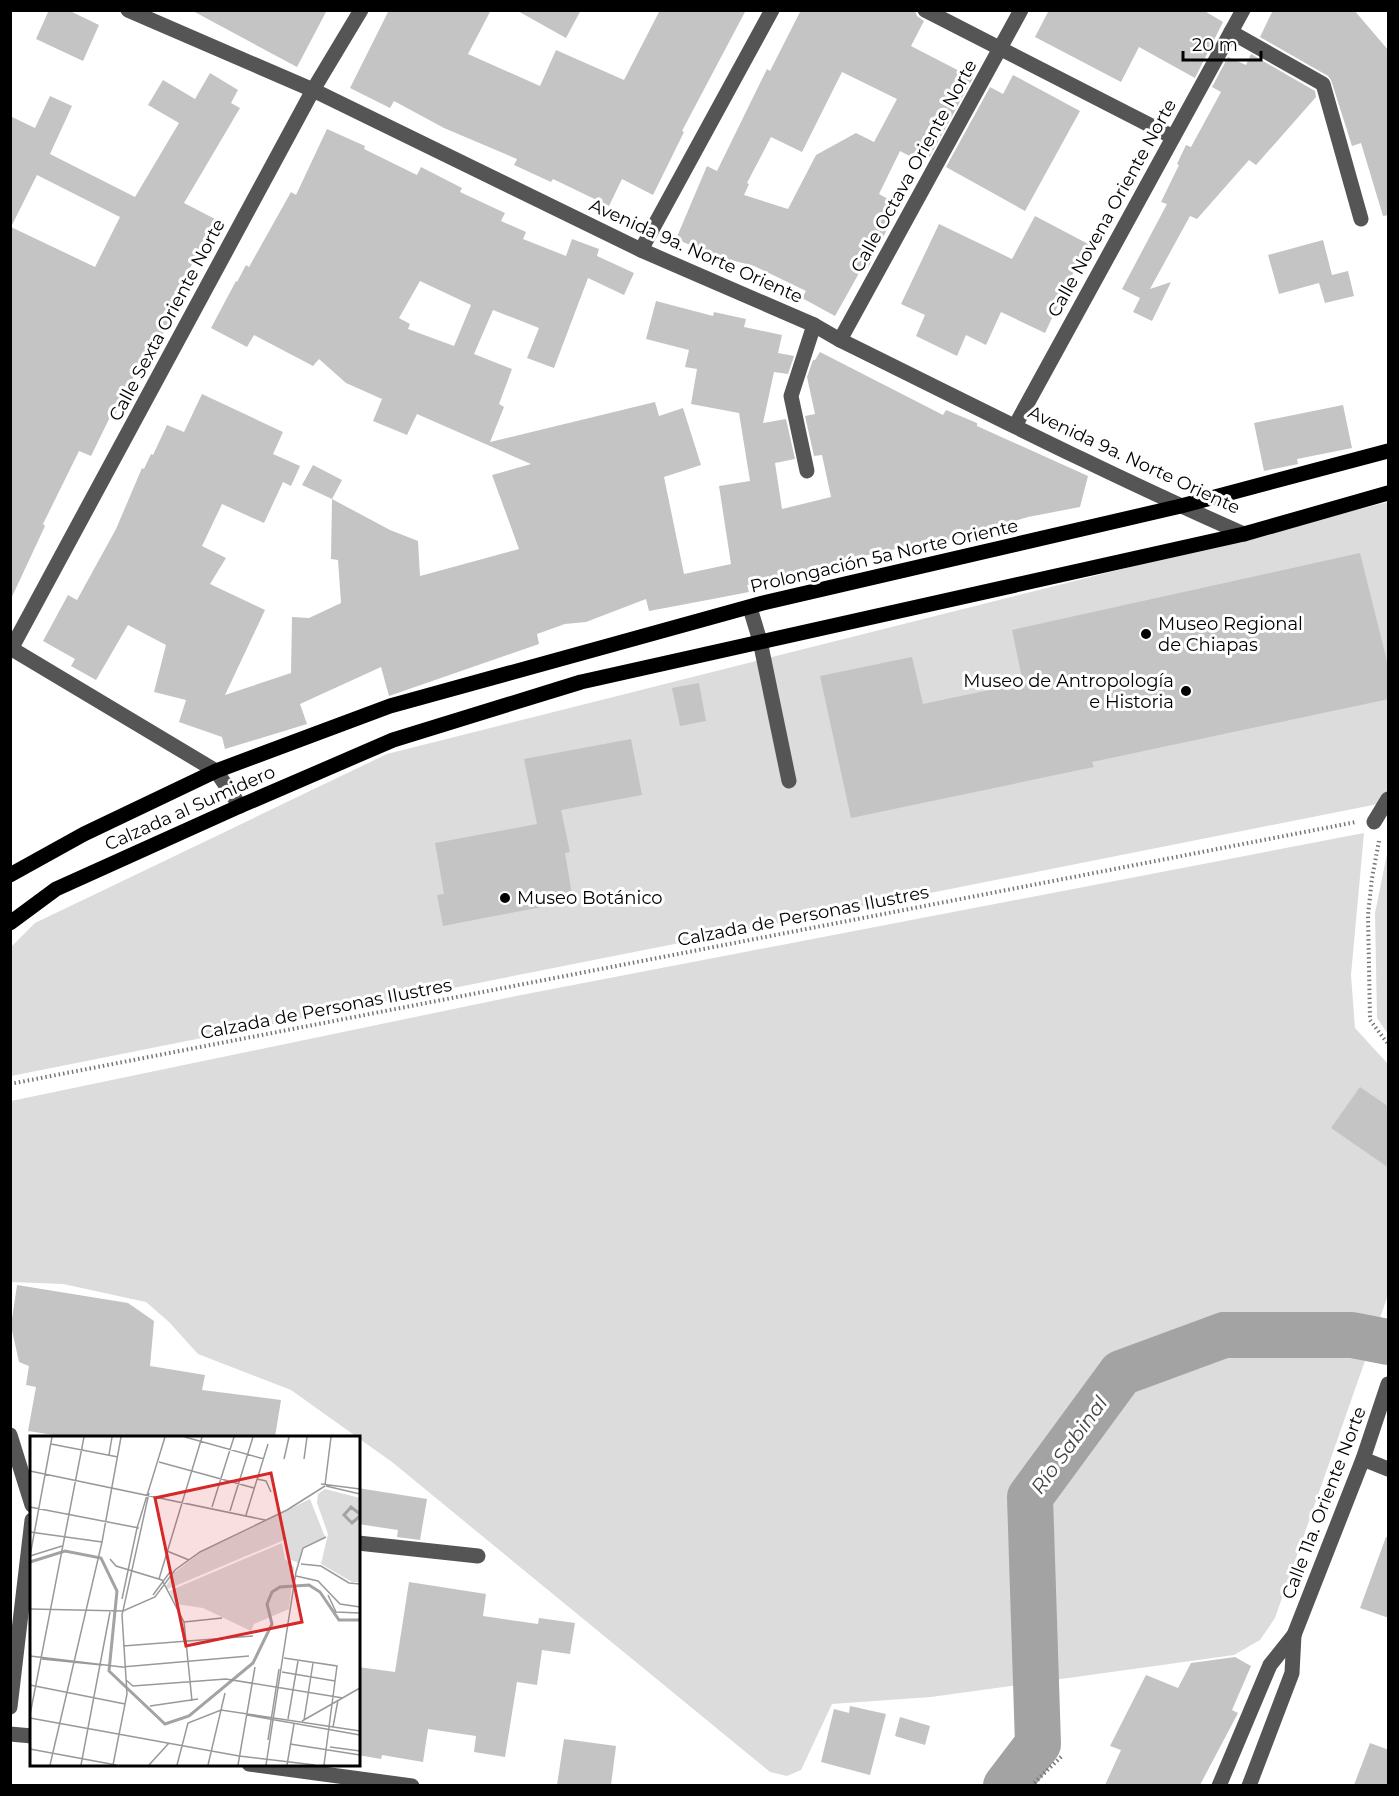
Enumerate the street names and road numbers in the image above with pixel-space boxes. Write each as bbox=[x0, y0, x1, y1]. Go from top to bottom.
street label: Calle Octava Oriente Norte bbox=[846, 56, 982, 276]
street label: Calle Novena Oriente Norte bbox=[1043, 95, 1181, 321]
street label: Avenida 9a. Norte Oriente bbox=[586, 194, 806, 308]
street label: Calle Sexta Oriente Norte bbox=[104, 215, 230, 425]
street label: Avenida 9a. Norte Oriente bbox=[1025, 401, 1244, 519]
street label: Prolongación 5a Norte Oriente bbox=[748, 514, 1020, 598]
street label: Calzada al Sumidero bbox=[101, 761, 279, 855]
street label: Calzada de Personas Ilustres bbox=[676, 881, 931, 951]
street label: Calzada de Personas Ilustres bbox=[199, 974, 454, 1044]
street label: Calle 11a. Oriente Norte bbox=[1277, 1403, 1371, 1602]

